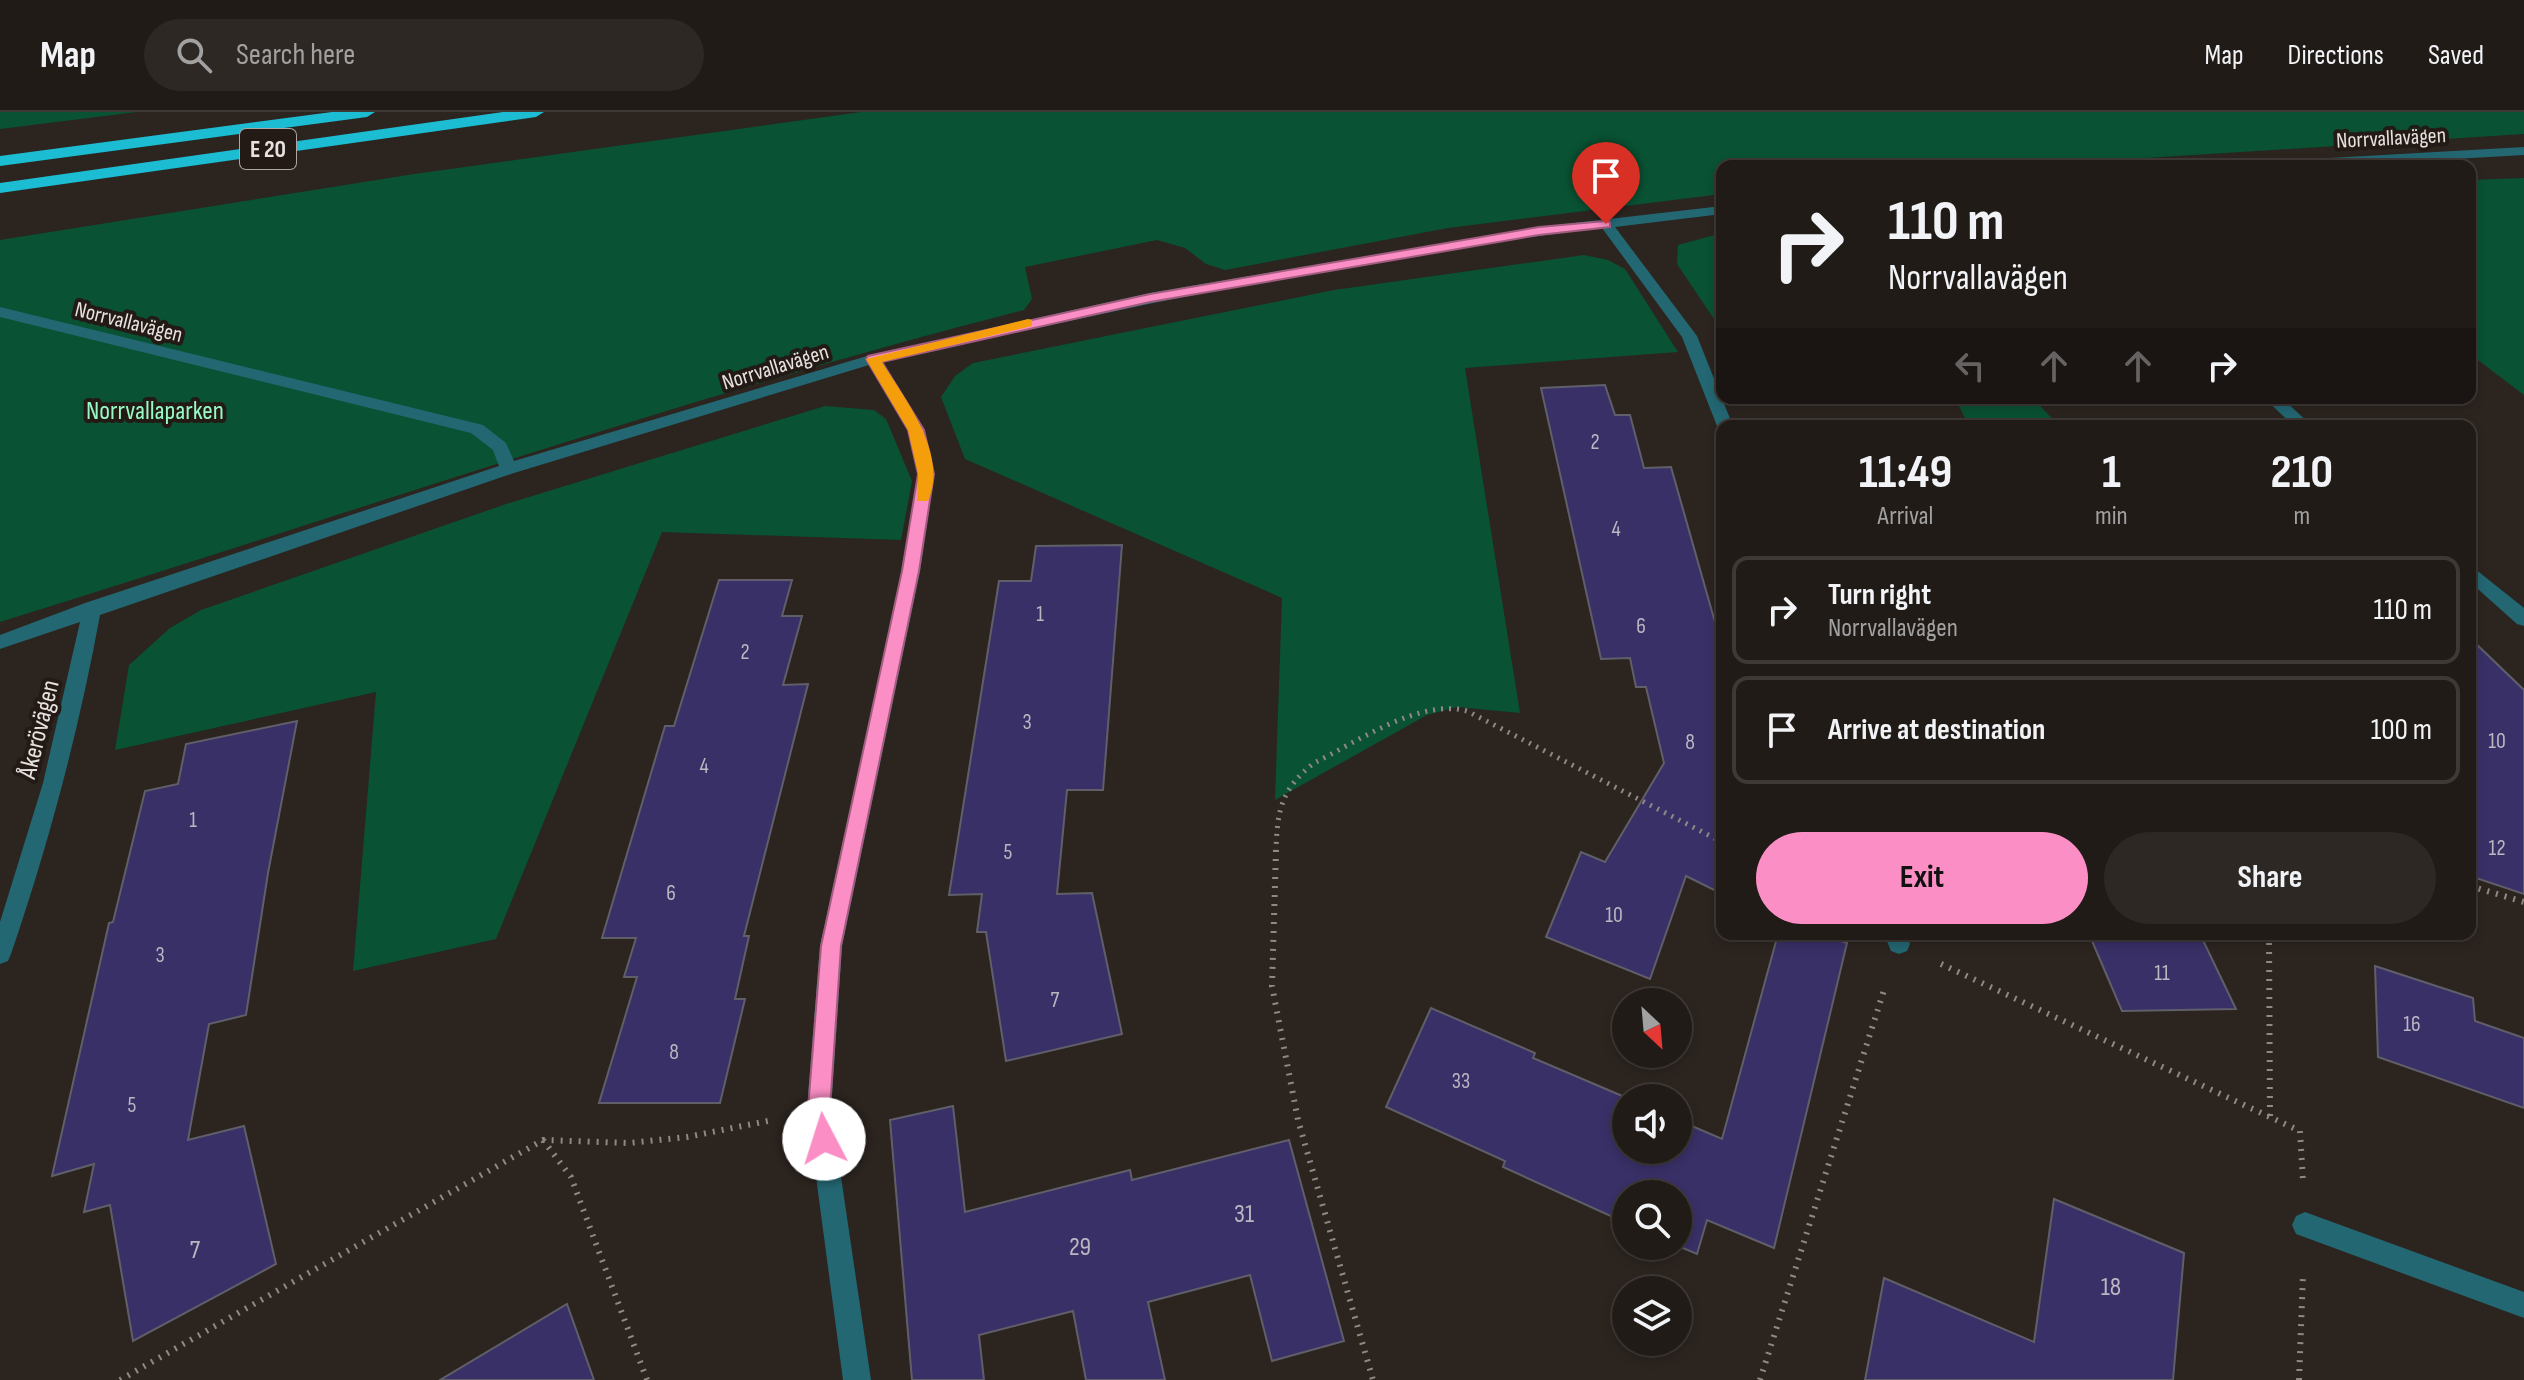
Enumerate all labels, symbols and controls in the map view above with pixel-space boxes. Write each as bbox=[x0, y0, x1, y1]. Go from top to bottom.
search box bbox=[144, 19, 704, 91]
text: Map bbox=[40, 33, 96, 78]
icon: search bbox=[172, 33, 216, 77]
text: Search here bbox=[236, 37, 355, 73]
text: Map bbox=[2205, 39, 2244, 72]
text: Directions bbox=[2288, 39, 2384, 72]
text: Saved bbox=[2428, 39, 2484, 72]
street label: Norrvallavägen bbox=[2335, 122, 2447, 155]
road number: E 20 bbox=[240, 129, 296, 169]
pin bbox=[1572, 142, 1640, 224]
icon: arrive bbox=[1584, 154, 1628, 198]
text: 110 m bbox=[1888, 189, 2004, 256]
icon: right bbox=[1756, 192, 1860, 296]
text: Norrvallavägen bbox=[1888, 257, 2068, 300]
street label: Norrvallavägen bbox=[72, 296, 185, 349]
street label: Norrvallavägen bbox=[719, 338, 832, 396]
icon: left bbox=[1948, 344, 1992, 388]
icon: ahead bbox=[2032, 344, 2076, 388]
icon: ahead bbox=[2116, 344, 2160, 388]
icon: right bbox=[2200, 344, 2244, 388]
park label: Norrvallaparken bbox=[86, 396, 224, 427]
house number: 2 bbox=[1590, 429, 1600, 456]
text: 11:49 bbox=[1859, 444, 1952, 501]
text: 1 bbox=[2102, 444, 2121, 501]
text: 210 bbox=[2270, 444, 2333, 501]
text: Arrival bbox=[1878, 501, 1933, 532]
text: min bbox=[2095, 501, 2128, 532]
text: m bbox=[2293, 501, 2310, 532]
house number: 4 bbox=[1611, 516, 1621, 543]
text: Turn right bbox=[1828, 577, 1931, 613]
icon: right bbox=[1760, 588, 1804, 632]
text: 110 m bbox=[2374, 592, 2432, 628]
house number: 1 bbox=[1036, 601, 1044, 628]
house number: 6 bbox=[1636, 613, 1646, 640]
text: Norrvallavägen bbox=[1828, 613, 1958, 644]
house number: 2 bbox=[740, 639, 750, 666]
street label: Åkerövägen bbox=[12, 677, 67, 783]
icon: arrive bbox=[1760, 708, 1804, 752]
house number: 3 bbox=[1022, 709, 1032, 736]
text: Arrive at destination bbox=[1828, 712, 2045, 748]
text: 100 m bbox=[2371, 712, 2432, 748]
house number: 10 bbox=[2488, 728, 2506, 755]
house number: 8 bbox=[1685, 729, 1695, 756]
house number: 4 bbox=[699, 753, 709, 780]
house number: 1 bbox=[189, 807, 197, 834]
button: Exit bbox=[1756, 832, 2088, 924]
button: Share bbox=[2104, 832, 2436, 924]
house number: 12 bbox=[2488, 835, 2506, 862]
house number: 5 bbox=[1004, 839, 1013, 866]
house number: 6 bbox=[666, 880, 676, 907]
house number: 10 bbox=[1605, 902, 1623, 929]
house number: 3 bbox=[155, 942, 165, 969]
house number: 11 bbox=[2154, 960, 2170, 987]
house number: 7 bbox=[1051, 987, 1060, 1014]
north arrow bbox=[1612, 988, 1692, 1068]
map controls bbox=[1612, 988, 1692, 1356]
house number: 16 bbox=[2403, 1011, 2421, 1038]
house number: 8 bbox=[669, 1039, 679, 1066]
house number: 33 bbox=[1452, 1068, 1470, 1095]
button: sound bbox=[1612, 1084, 1692, 1164]
house number: 5 bbox=[128, 1092, 137, 1119]
position arrow bbox=[782, 1097, 866, 1181]
button: search bbox=[1612, 1180, 1692, 1260]
house number: 31 bbox=[1234, 1199, 1254, 1230]
house number: 29 bbox=[1069, 1232, 1091, 1263]
house number: 7 bbox=[190, 1235, 201, 1266]
house number: 18 bbox=[2101, 1272, 2121, 1303]
button: layers bbox=[1612, 1276, 1692, 1356]

